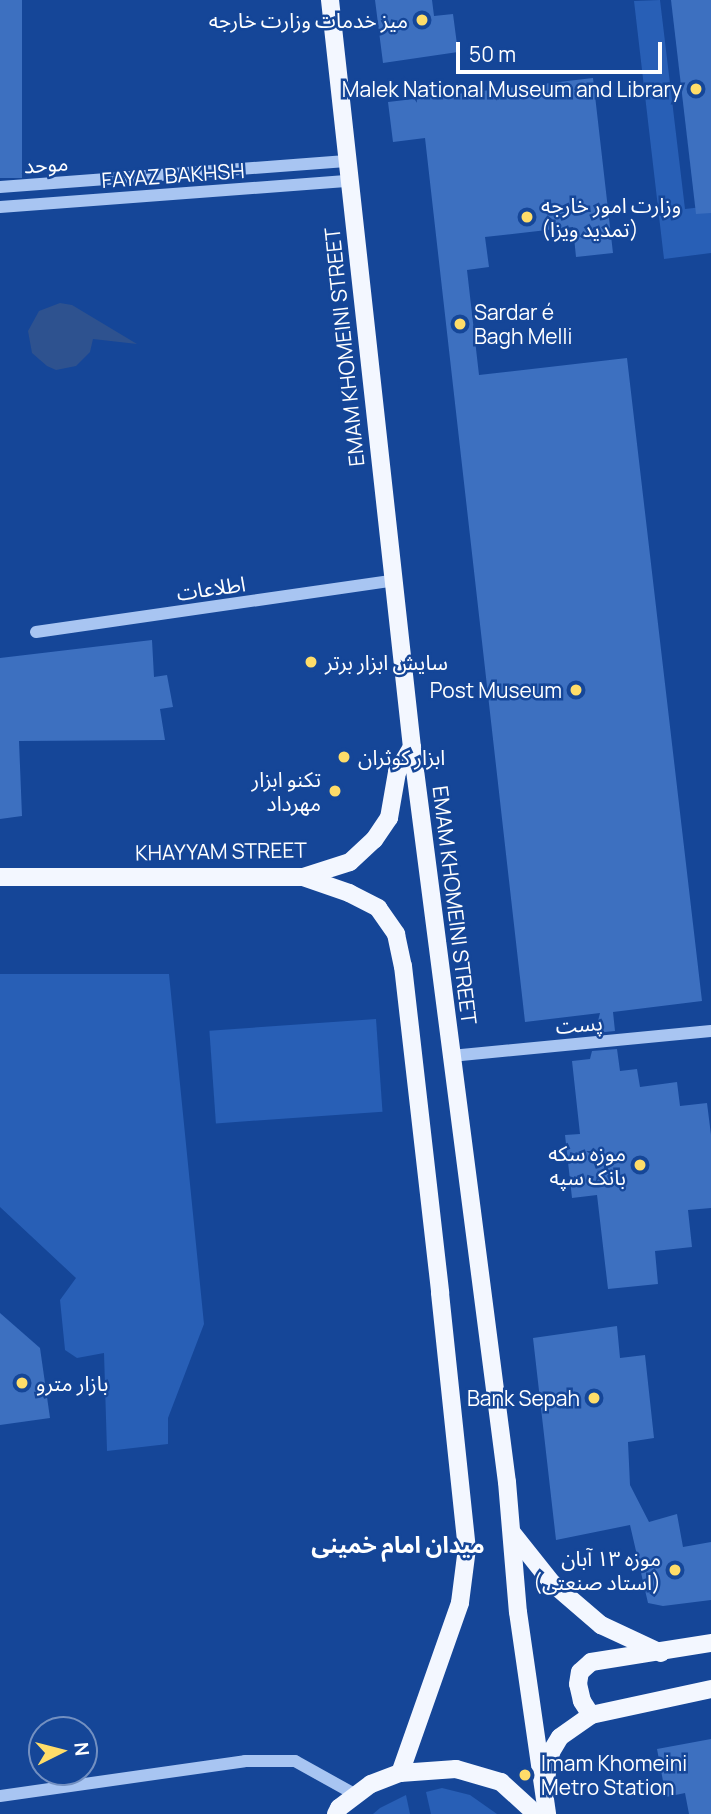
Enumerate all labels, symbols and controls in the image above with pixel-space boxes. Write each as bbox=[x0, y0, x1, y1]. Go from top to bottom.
place label: میز خدمات وزارت خارجه bbox=[209, 7, 408, 33]
marker: میز خدمات وزارت خارجه bbox=[414, 12, 430, 28]
scale bar bbox=[459, 28, 666, 72]
text: 50 m bbox=[469, 40, 516, 68]
place label: Malek National Museum and Library bbox=[342, 76, 682, 102]
marker: Malek National Museum and Library bbox=[688, 81, 704, 97]
street label: موحد bbox=[23, 150, 69, 178]
street label: FAYAZ BAKHSH bbox=[101, 157, 245, 193]
place label: وزارت امور خارجه (تمدید ویزا) bbox=[541, 192, 681, 242]
marker: وزارت امور خارجه (تمدید ویزا) bbox=[519, 209, 535, 225]
street label: EMAM KHOMEINI STREET bbox=[319, 226, 369, 468]
place label: Sardar é Bagh Melli bbox=[474, 299, 572, 349]
marker: Sardar é Bagh Melli bbox=[452, 316, 468, 332]
street label: اطلاعات bbox=[175, 571, 247, 605]
place label: سایش ابزار برتر bbox=[325, 649, 448, 675]
marker: سایش ابزار برتر bbox=[303, 654, 319, 670]
place label: Post Museum bbox=[430, 677, 562, 703]
marker: Post Museum bbox=[568, 682, 584, 698]
place label: ابزار کوثران bbox=[358, 744, 445, 770]
marker: ابزار کوثران bbox=[336, 749, 352, 765]
place label: تکنو ابزار مهرداد bbox=[252, 766, 321, 816]
marker: تکنو ابزار مهرداد bbox=[327, 783, 343, 799]
street label: EMAM KHOMEINI STREET bbox=[428, 784, 482, 1026]
street label: KHAYYAM STREET bbox=[135, 837, 307, 865]
street label: پست bbox=[554, 1009, 604, 1039]
place label: موزه سکه بانک سپه bbox=[548, 1140, 626, 1190]
marker: موزه سکه بانک سپه bbox=[632, 1157, 648, 1173]
place label: بازار مترو bbox=[36, 1370, 108, 1396]
marker: بازار مترو bbox=[14, 1375, 30, 1391]
place label: Bank Sepah bbox=[467, 1385, 580, 1411]
marker: Bank Sepah bbox=[586, 1390, 602, 1406]
district label: میدان امام خمینی bbox=[311, 1530, 485, 1558]
place label: موزه ۱۳ آبان (استاد صنعتی) bbox=[533, 1545, 661, 1595]
marker: موزه ۱۳ آبان (استاد صنعتی) bbox=[667, 1562, 683, 1578]
north arrow bbox=[28, 1716, 98, 1786]
text: N bbox=[68, 1741, 96, 1757]
place label: Imam Khomeini Metro Station bbox=[541, 1750, 687, 1800]
marker: Imam Khomeini Metro Station bbox=[515, 1765, 535, 1785]

